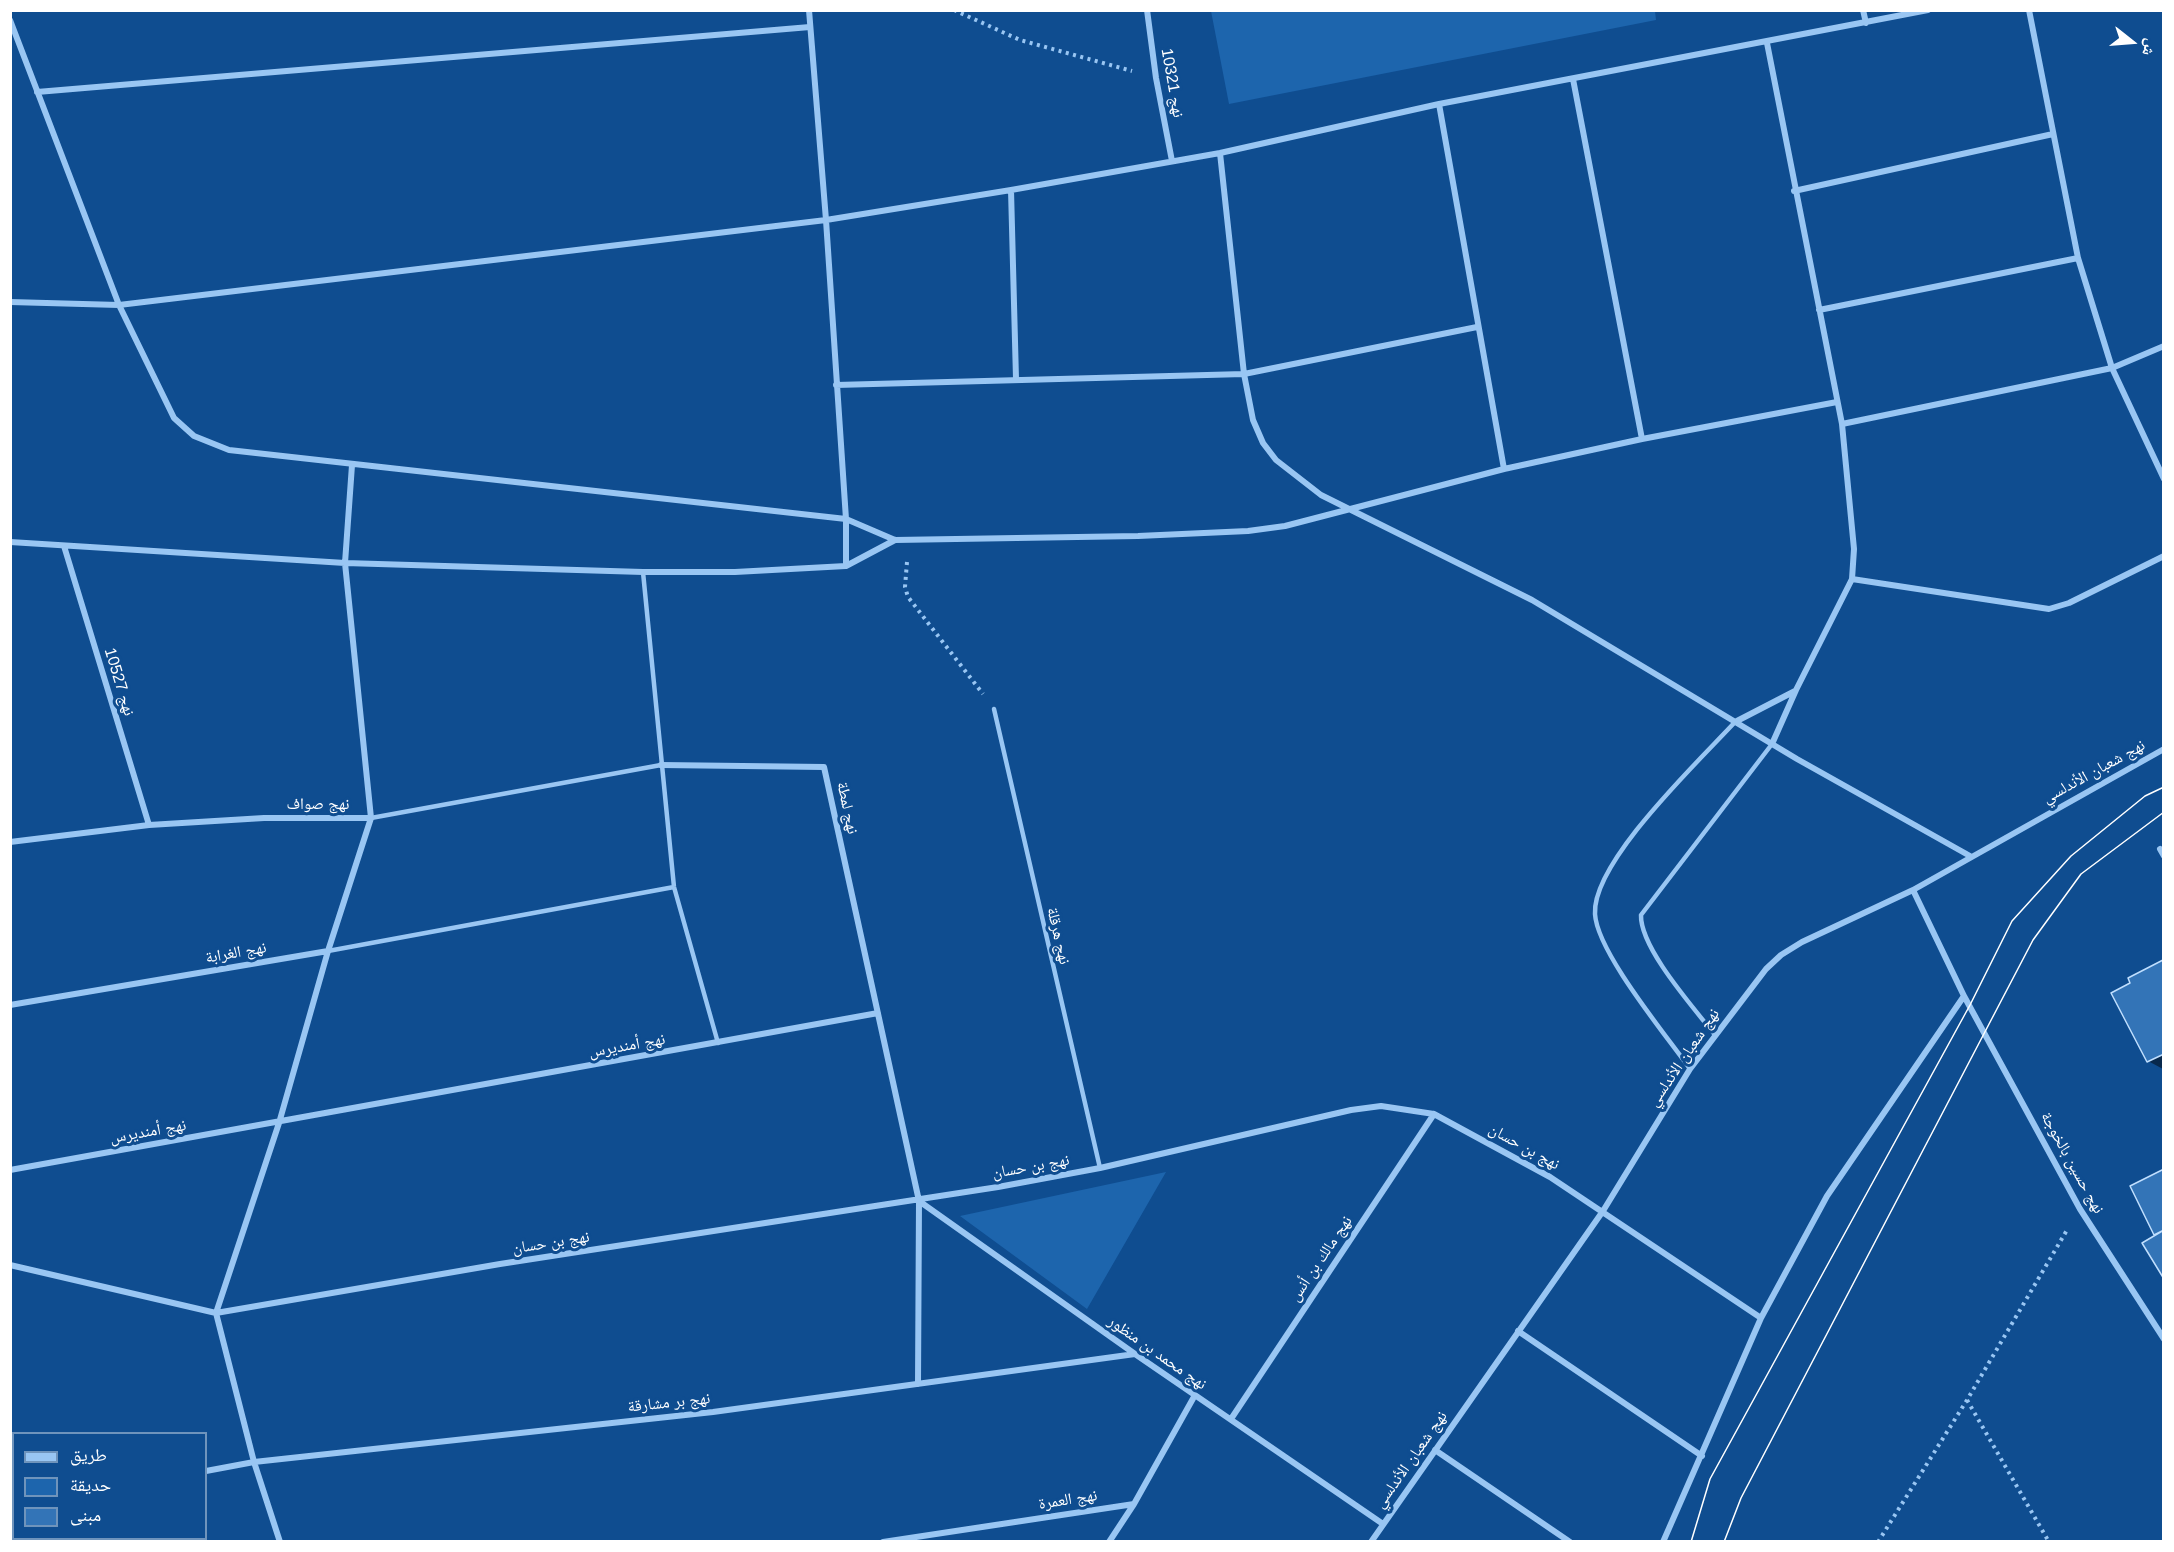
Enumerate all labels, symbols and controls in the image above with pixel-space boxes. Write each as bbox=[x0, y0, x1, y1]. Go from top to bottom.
north arrow bbox=[2102, 12, 2162, 72]
text: ش bbox=[2139, 37, 2160, 58]
street label: نهج 10321 bbox=[1156, 47, 1188, 119]
street label: نهج 10527 bbox=[100, 646, 138, 718]
street label: نهج شعبان الأندلسي bbox=[2039, 736, 2149, 808]
street label: نهج لمطة bbox=[832, 780, 862, 836]
street label: نهج صواف bbox=[286, 795, 350, 815]
street label: نهج هرقلة bbox=[1042, 906, 1074, 966]
street label: نهج الغرابة bbox=[204, 938, 268, 968]
street label: نهج شعبان الأندلسي bbox=[1644, 1005, 1724, 1111]
street label: نهج أمنديرس bbox=[587, 1030, 667, 1062]
street label: نهج حسين بالخوجة bbox=[2036, 1109, 2108, 1217]
street label: نهج أمنديرس bbox=[108, 1116, 188, 1148]
street label: نهج بن حسان bbox=[1485, 1120, 1563, 1174]
street label: نهج بن حسان bbox=[991, 1151, 1071, 1183]
street label: نهج مالك بن أنس bbox=[1285, 1212, 1357, 1306]
street label: نهج بن حسان bbox=[511, 1227, 591, 1259]
street label: نهج محمد بن منظور bbox=[1104, 1312, 1210, 1394]
street label: نهج بر مشارقة bbox=[627, 1389, 711, 1417]
street label: نهج شعبان الأندلسي bbox=[1370, 1408, 1452, 1512]
legend bbox=[12, 1432, 207, 1540]
text: طريق bbox=[70, 1445, 107, 1465]
text: حديقة bbox=[70, 1475, 111, 1495]
street label: نهج العمرة bbox=[1037, 1486, 1099, 1514]
text: مبنى bbox=[70, 1505, 101, 1525]

